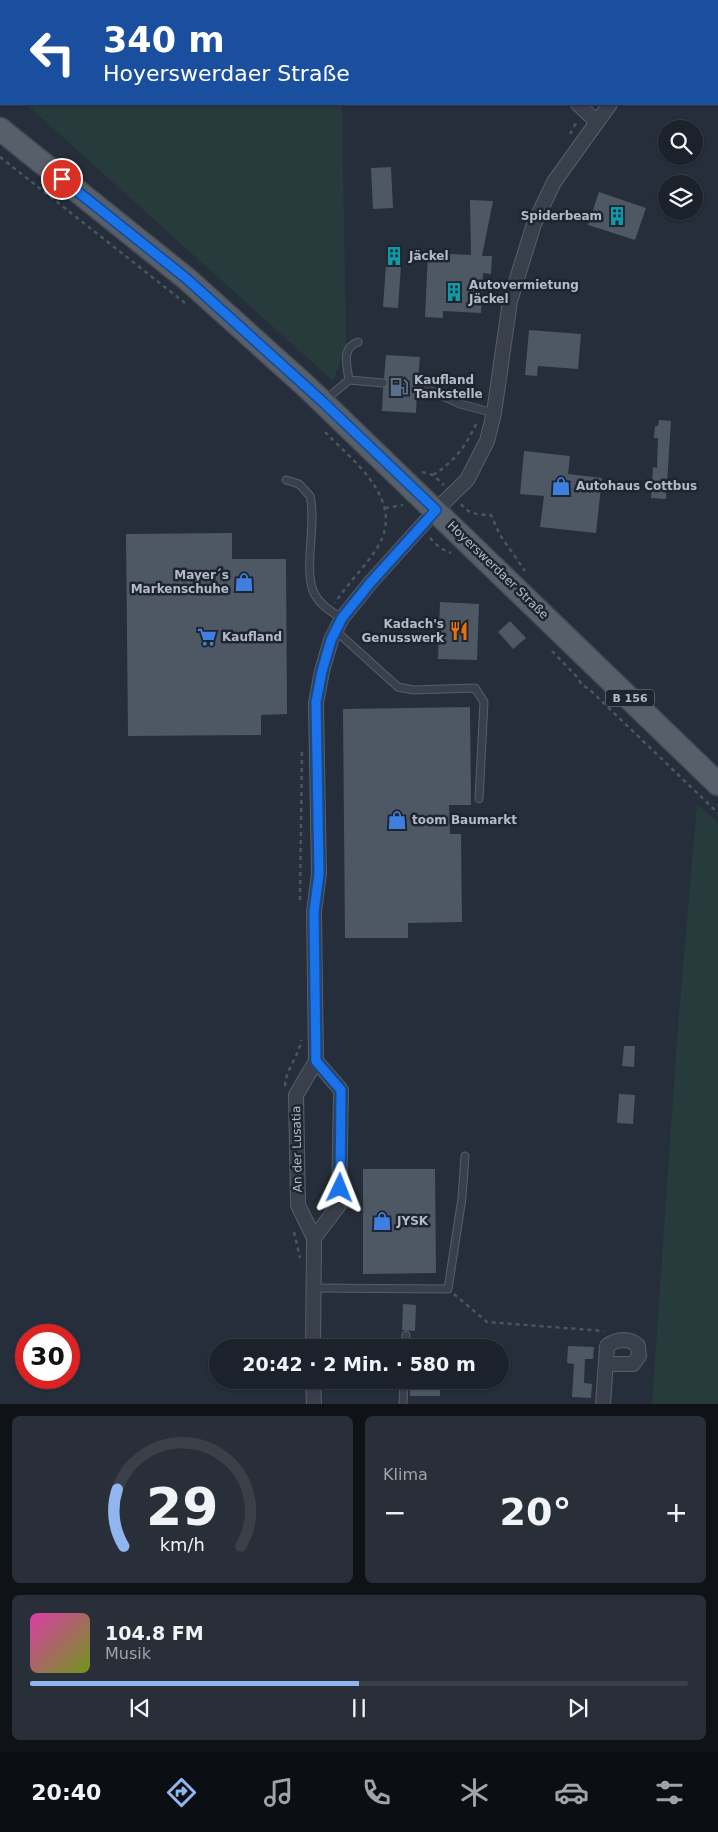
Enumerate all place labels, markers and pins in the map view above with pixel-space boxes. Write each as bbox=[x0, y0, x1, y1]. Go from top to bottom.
pin bbox=[41, 158, 83, 200]
building icon: Spiderbeam bbox=[606, 205, 628, 227]
place label: Spiderbeam bbox=[521, 209, 602, 223]
building icon: Jäckel bbox=[383, 245, 405, 267]
place label: Jäckel bbox=[408, 249, 449, 263]
place label: Autovermietung Jäckel bbox=[468, 278, 579, 306]
building icon: Autovermietung Jäckel bbox=[443, 281, 465, 303]
place label: Kaufland Tankstelle bbox=[414, 373, 483, 401]
fuel station icon: Kaufland Tankstelle bbox=[388, 376, 410, 398]
shop icon: Autohaus Cottbus bbox=[550, 475, 572, 497]
place label: Autohaus Cottbus bbox=[576, 479, 697, 493]
place label: Mayer´s Markenschuhe bbox=[131, 568, 229, 596]
shop icon: Mayer´s Markenschuhe bbox=[233, 571, 255, 593]
place label: Kadach's Genusswerk bbox=[362, 617, 445, 645]
restaurant icon: Kadach's Genusswerk bbox=[448, 620, 470, 642]
supermarket icon: Kaufland bbox=[196, 626, 218, 648]
place label: Kaufland bbox=[222, 630, 282, 644]
shop icon: toom Baumarkt bbox=[386, 809, 408, 831]
place label: toom Baumarkt bbox=[412, 813, 517, 827]
shop icon: JYSK bbox=[371, 1210, 393, 1232]
place label: JYSK bbox=[396, 1214, 429, 1228]

